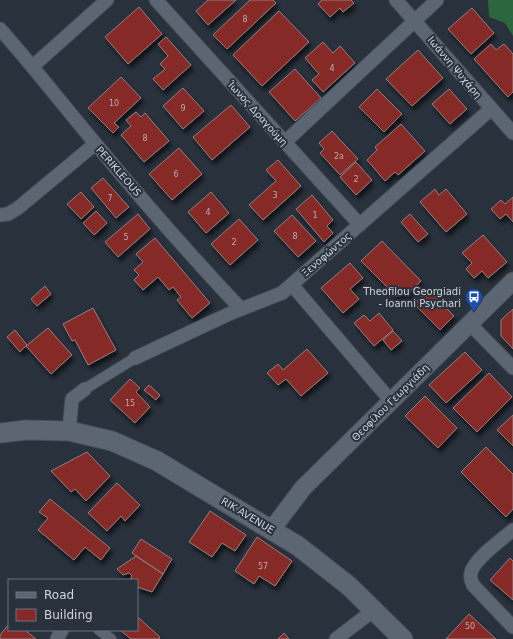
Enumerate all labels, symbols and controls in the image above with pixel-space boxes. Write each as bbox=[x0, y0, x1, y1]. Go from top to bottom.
house number: 8 bbox=[242, 15, 248, 24]
street label: Ιωάννη Ψυχάρη bbox=[426, 34, 484, 100]
house number: 4 bbox=[329, 64, 335, 73]
street label: Ίωνος Δραγούμη bbox=[225, 78, 290, 148]
house number: 10 bbox=[109, 99, 119, 108]
house number: 9 bbox=[180, 104, 186, 113]
house number: 8 bbox=[142, 134, 148, 143]
street label: PERIKLEOUS bbox=[94, 144, 143, 198]
house number: 2a bbox=[334, 152, 344, 161]
house number: 6 bbox=[173, 170, 179, 179]
house number: 2 bbox=[353, 175, 359, 184]
house number: 3 bbox=[272, 191, 278, 200]
house number: 7 bbox=[107, 194, 113, 203]
house number: 4 bbox=[205, 208, 211, 217]
house number: 1 bbox=[312, 211, 318, 220]
street label: Ξενοφώντος bbox=[299, 230, 353, 279]
house number: 8 bbox=[292, 232, 298, 241]
house number: 5 bbox=[123, 233, 129, 242]
house number: 2 bbox=[231, 238, 237, 247]
place label: Theofilou Georgiadi - Ioanni Psychari bbox=[362, 286, 461, 309]
bus stop icon: Theofilou Georgiadi - Ioanni Psychari bbox=[464, 287, 484, 312]
street label: Θεοφίλου Γεωργιάδη bbox=[350, 362, 431, 443]
house number: 15 bbox=[125, 399, 135, 408]
street label: RIK AVENUE bbox=[219, 495, 276, 536]
house number: 57 bbox=[258, 562, 268, 571]
legend bbox=[8, 579, 138, 631]
text: Road bbox=[44, 588, 74, 602]
text: Building bbox=[44, 608, 93, 622]
house number: 50 bbox=[465, 622, 475, 631]

